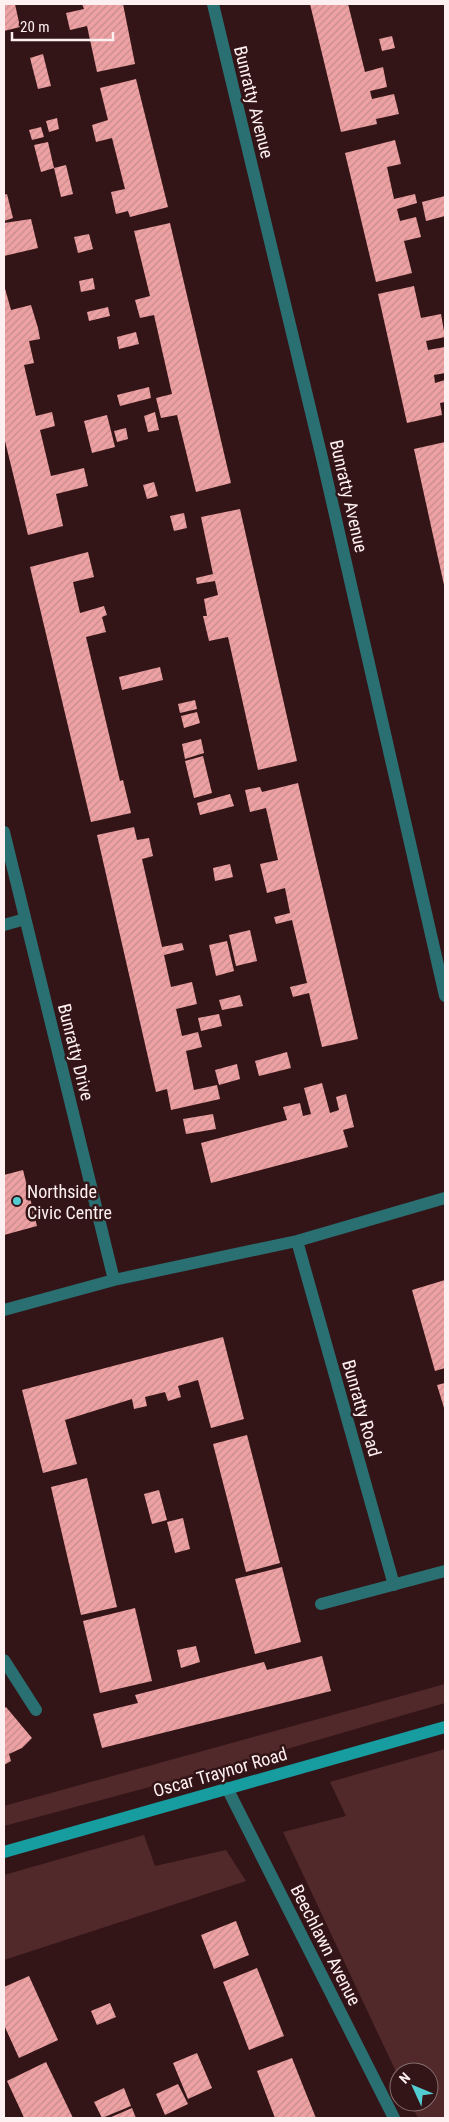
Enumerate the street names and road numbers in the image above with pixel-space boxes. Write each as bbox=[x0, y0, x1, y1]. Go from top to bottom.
street label: Bunratty Avenue bbox=[230, 44, 278, 160]
street label: Bunratty Avenue bbox=[326, 438, 372, 554]
street label: Bunratty Drive bbox=[54, 1001, 98, 1103]
street label: Bunratty Road bbox=[338, 1357, 386, 1459]
street label: Oscar Traynor Road bbox=[151, 1743, 289, 1801]
street label: Beechlawn Avenue bbox=[286, 1881, 366, 2009]

